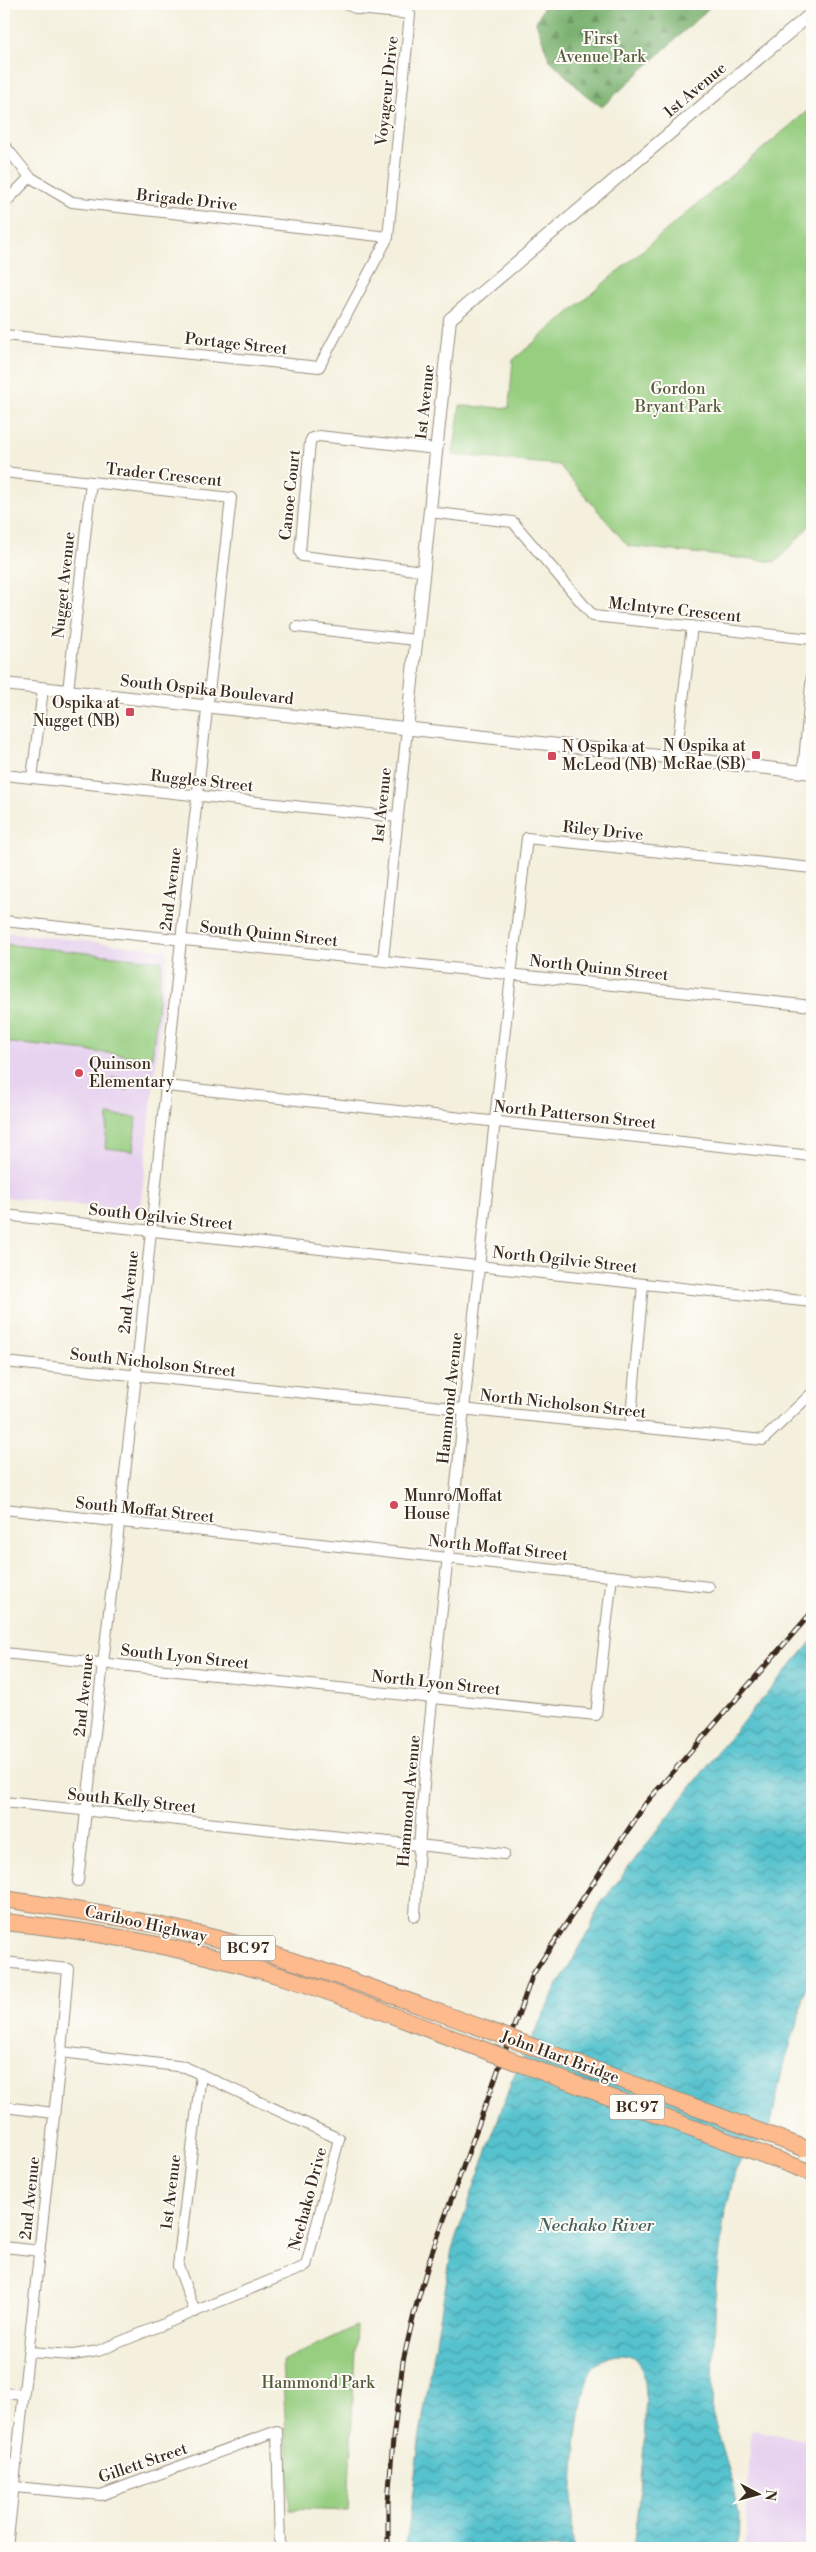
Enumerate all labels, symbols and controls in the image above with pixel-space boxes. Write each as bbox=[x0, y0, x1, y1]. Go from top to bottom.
park label: First Avenue Park bbox=[555, 29, 647, 67]
street label: Voyageur Drive bbox=[371, 35, 403, 148]
street label: 1st Avenue bbox=[660, 58, 730, 122]
street label: Brigade Drive bbox=[135, 185, 238, 215]
street label: Portage Street bbox=[184, 329, 289, 359]
street label: 1st Avenue bbox=[411, 363, 439, 441]
park label: Gordon Bryant Park bbox=[634, 379, 723, 417]
street label: Canoe Court bbox=[275, 448, 305, 541]
street label: Trader Crescent bbox=[105, 459, 224, 491]
street label: Nugget Avenue bbox=[48, 531, 80, 639]
street label: McIntyre Crescent bbox=[607, 593, 743, 627]
street label: South Ospika Boulevard bbox=[119, 671, 295, 709]
place label: Ospika at Nugget (NB) bbox=[33, 693, 120, 731]
marker: Ospika at Nugget (NB) bbox=[124, 706, 136, 718]
place label: N Ospika at McRae (SB) bbox=[663, 736, 746, 774]
place label: N Ospika at McLeod (NB) bbox=[562, 737, 657, 775]
marker: N Ospika at McRae (SB) bbox=[750, 749, 762, 761]
marker: N Ospika at McLeod (NB) bbox=[546, 750, 558, 762]
street label: Ruggles Street bbox=[150, 766, 255, 796]
street label: 1st Avenue bbox=[368, 766, 396, 844]
street label: Riley Drive bbox=[562, 817, 644, 845]
street label: 2nd Avenue bbox=[156, 846, 186, 932]
street label: South Quinn Street bbox=[199, 917, 339, 951]
street label: North Quinn Street bbox=[529, 951, 670, 985]
place label: Quinson Elementary bbox=[89, 1054, 174, 1092]
marker: Quinson Elementary bbox=[73, 1067, 85, 1079]
street label: North Patterson Street bbox=[493, 1097, 658, 1134]
street label: South Ogilvie Street bbox=[88, 1199, 234, 1235]
street label: North Ogilvie Street bbox=[491, 1242, 639, 1278]
street label: 2nd Avenue bbox=[115, 1249, 143, 1335]
street label: Hammond Avenue bbox=[433, 1331, 467, 1465]
street label: South Nicholson Street bbox=[69, 1344, 237, 1382]
street label: North Nicholson Street bbox=[479, 1385, 648, 1423]
place label: Munro/Moffat House bbox=[404, 1486, 503, 1524]
street label: South Moffat Street bbox=[74, 1493, 216, 1527]
marker: Munro/Moffat House bbox=[388, 1499, 400, 1511]
street label: North Moffat Street bbox=[427, 1531, 569, 1565]
street label: South Lyon Street bbox=[120, 1640, 250, 1674]
street label: 2nd Avenue bbox=[70, 1652, 98, 1738]
street label: North Lyon Street bbox=[370, 1666, 502, 1700]
street label: Hammond Avenue bbox=[393, 1734, 425, 1868]
street label: South Kelly Street bbox=[66, 1784, 198, 1818]
street label: Cariboo Highway bbox=[83, 1901, 209, 1947]
road number: BC 97 bbox=[220, 1936, 276, 1960]
street label: John Hart Bridge bbox=[497, 2026, 622, 2088]
road number: BC 97 bbox=[610, 2094, 664, 2120]
street label: Nechako Drive bbox=[285, 2145, 331, 2253]
street label: 1st Avenue bbox=[156, 2153, 186, 2231]
street label: 2nd Avenue bbox=[16, 2155, 44, 2241]
water label: Nechako River bbox=[537, 2214, 654, 2237]
park label: Hammond Park bbox=[261, 2373, 376, 2393]
street label: Gillett Street bbox=[96, 2438, 190, 2488]
north arrow bbox=[734, 2470, 784, 2520]
text: N bbox=[760, 2489, 779, 2502]

